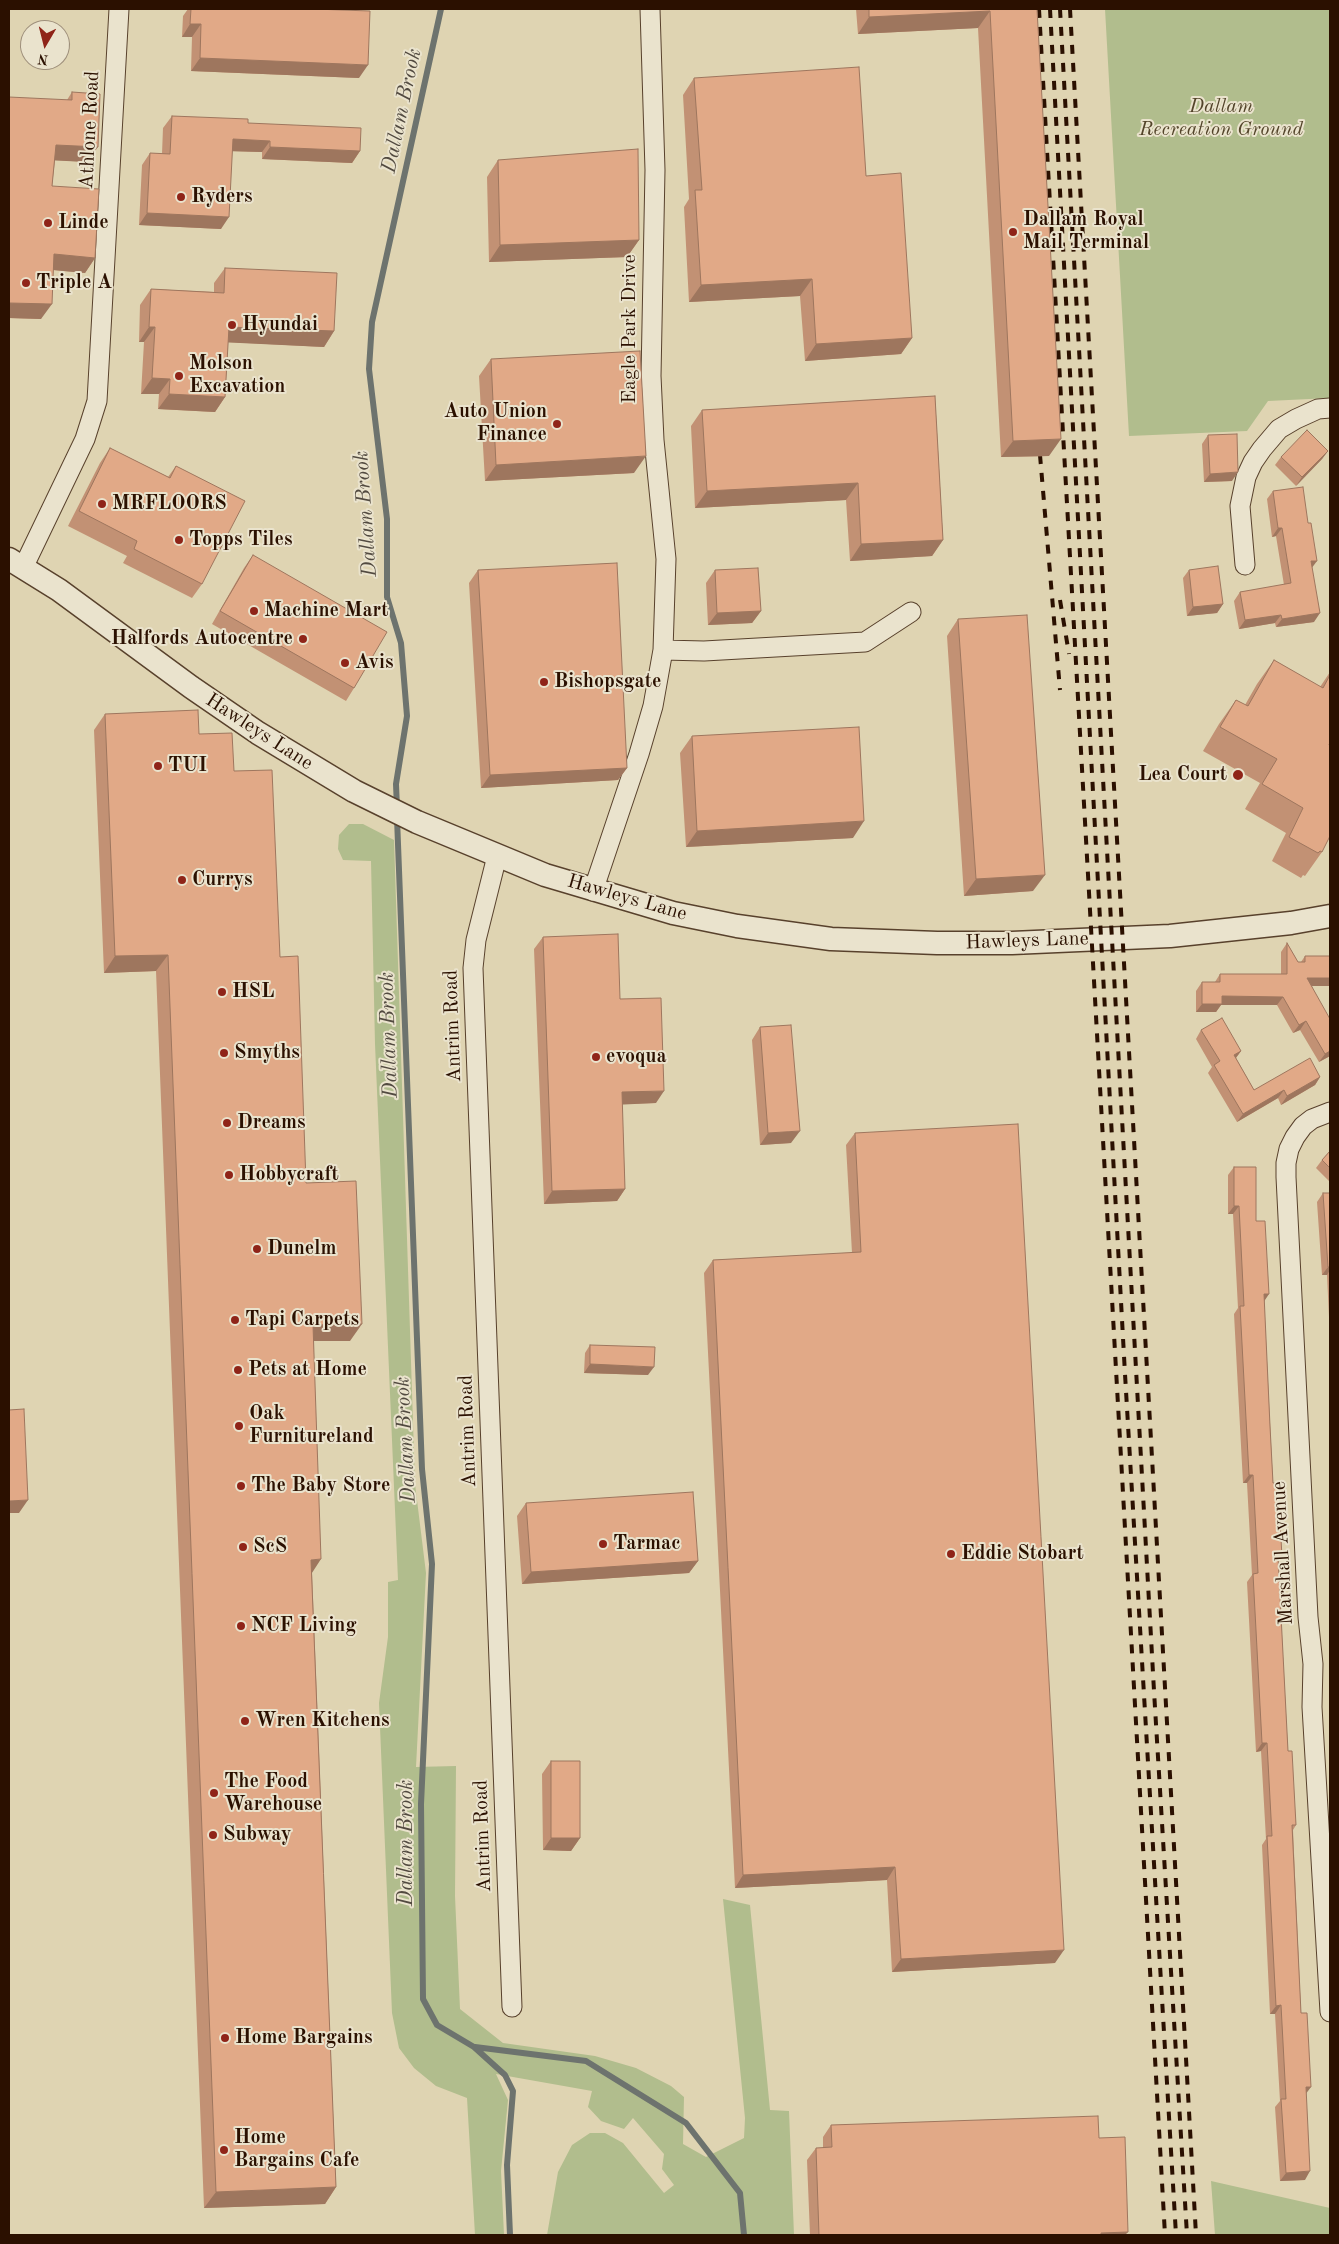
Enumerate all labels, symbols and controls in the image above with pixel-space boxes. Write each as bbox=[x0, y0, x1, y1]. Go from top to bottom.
north arrow bbox=[20, 20, 70, 70]
water label: Dallam Brook bbox=[377, 47, 427, 175]
text: N bbox=[37, 51, 49, 67]
street label: Athlone Road bbox=[75, 70, 105, 190]
park label: Dallam Recreation Ground bbox=[1139, 95, 1303, 142]
place label: Ryders bbox=[191, 185, 253, 209]
marker: Ryders bbox=[175, 191, 187, 203]
place label: Dallam Royal Mail Terminal bbox=[1023, 208, 1149, 255]
place label: Linde bbox=[58, 211, 109, 235]
marker: Linde bbox=[42, 217, 54, 229]
marker: Dallam Royal Mail Terminal bbox=[1007, 226, 1019, 238]
street label: Eagle Park Drive bbox=[618, 254, 642, 404]
place label: Triple A bbox=[36, 271, 112, 295]
marker: Triple A bbox=[20, 277, 32, 289]
place label: Hyundai bbox=[242, 313, 318, 337]
marker: Hyundai bbox=[226, 319, 238, 331]
place label: Molson Excavation bbox=[189, 352, 285, 399]
marker: Molson Excavation bbox=[173, 370, 185, 382]
place label: Auto Union Finance bbox=[444, 400, 547, 447]
marker: Auto Union Finance bbox=[551, 418, 563, 430]
water label: Dallam Brook bbox=[349, 450, 383, 578]
place label: MRFLOORS bbox=[112, 492, 227, 516]
marker: MRFLOORS bbox=[96, 498, 108, 510]
place label: Topps Tiles bbox=[189, 528, 293, 552]
marker: Topps Tiles bbox=[173, 534, 185, 546]
place label: Machine Mart bbox=[264, 599, 389, 623]
marker: Machine Mart bbox=[248, 605, 260, 617]
place label: Halfords Autocentre bbox=[111, 627, 293, 651]
marker: Halfords Autocentre bbox=[297, 633, 309, 645]
place label: Avis bbox=[355, 651, 394, 675]
marker: Avis bbox=[339, 657, 351, 669]
place label: Bishopsgate bbox=[554, 670, 661, 694]
marker: Bishopsgate bbox=[538, 676, 550, 688]
street label: Hawleys Lane bbox=[201, 688, 317, 776]
place label: TUI bbox=[168, 754, 207, 778]
marker: TUI bbox=[152, 760, 164, 772]
place label: Lea Court bbox=[1138, 763, 1227, 787]
marker: Lea Court bbox=[1231, 768, 1245, 782]
place label: Currys bbox=[192, 868, 253, 892]
street label: Hawleys Lane bbox=[564, 869, 690, 927]
marker: Currys bbox=[176, 874, 188, 886]
street label: Hawleys Lane bbox=[965, 927, 1089, 955]
street label: Antrim Road bbox=[439, 969, 467, 1083]
water label: Dallam Brook bbox=[374, 971, 404, 1099]
place label: HSL bbox=[232, 980, 274, 1004]
marker: HSL bbox=[216, 986, 228, 998]
place label: Smyths bbox=[234, 1041, 300, 1065]
place label: evoqua bbox=[606, 1045, 667, 1069]
marker: Smyths bbox=[218, 1047, 230, 1059]
marker: evoqua bbox=[590, 1051, 602, 1063]
place label: Dreams bbox=[237, 1111, 306, 1135]
marker: Dreams bbox=[221, 1117, 233, 1129]
place label: Hobbycraft bbox=[239, 1163, 339, 1187]
marker: Hobbycraft bbox=[223, 1169, 235, 1181]
place label: Dunelm bbox=[267, 1237, 336, 1261]
marker: Dunelm bbox=[251, 1243, 263, 1255]
place label: Tapi Carpets bbox=[245, 1308, 359, 1332]
marker: Tapi Carpets bbox=[229, 1314, 241, 1326]
place label: Pets at Home bbox=[248, 1358, 367, 1382]
marker: Pets at Home bbox=[232, 1364, 244, 1376]
street label: Antrim Road bbox=[454, 1374, 482, 1488]
water label: Dallam Brook bbox=[390, 1376, 422, 1504]
place label: Oak Furnitureland bbox=[249, 1402, 374, 1449]
marker: Oak Furnitureland bbox=[233, 1420, 245, 1432]
place label: The Baby Store bbox=[251, 1474, 390, 1498]
marker: The Baby Store bbox=[235, 1480, 247, 1492]
street label: Marshall Avenue bbox=[1267, 1480, 1299, 1626]
place label: Tarmac bbox=[613, 1532, 681, 1556]
place label: ScS bbox=[253, 1535, 287, 1559]
marker: Tarmac bbox=[597, 1538, 609, 1550]
marker: ScS bbox=[237, 1541, 249, 1553]
place label: Eddie Stobart bbox=[961, 1542, 1084, 1566]
marker: Eddie Stobart bbox=[945, 1548, 957, 1560]
place label: NCF Living bbox=[251, 1614, 357, 1638]
marker: NCF Living bbox=[235, 1620, 247, 1632]
place label: Wren Kitchens bbox=[255, 1709, 390, 1733]
marker: Wren Kitchens bbox=[239, 1715, 251, 1727]
place label: The Food Warehouse bbox=[224, 1770, 322, 1817]
street label: Antrim Road bbox=[469, 1779, 497, 1893]
water label: Dallam Brook bbox=[393, 1780, 419, 1906]
marker: The Food Warehouse bbox=[208, 1787, 220, 1799]
place label: Subway bbox=[223, 1823, 291, 1847]
marker: Subway bbox=[207, 1829, 219, 1841]
place label: Home Bargains bbox=[235, 2026, 373, 2050]
marker: Home Bargains bbox=[219, 2032, 231, 2044]
place label: Home Bargains Cafe bbox=[234, 2126, 359, 2173]
marker: Home Bargains Cafe bbox=[218, 2144, 230, 2156]

